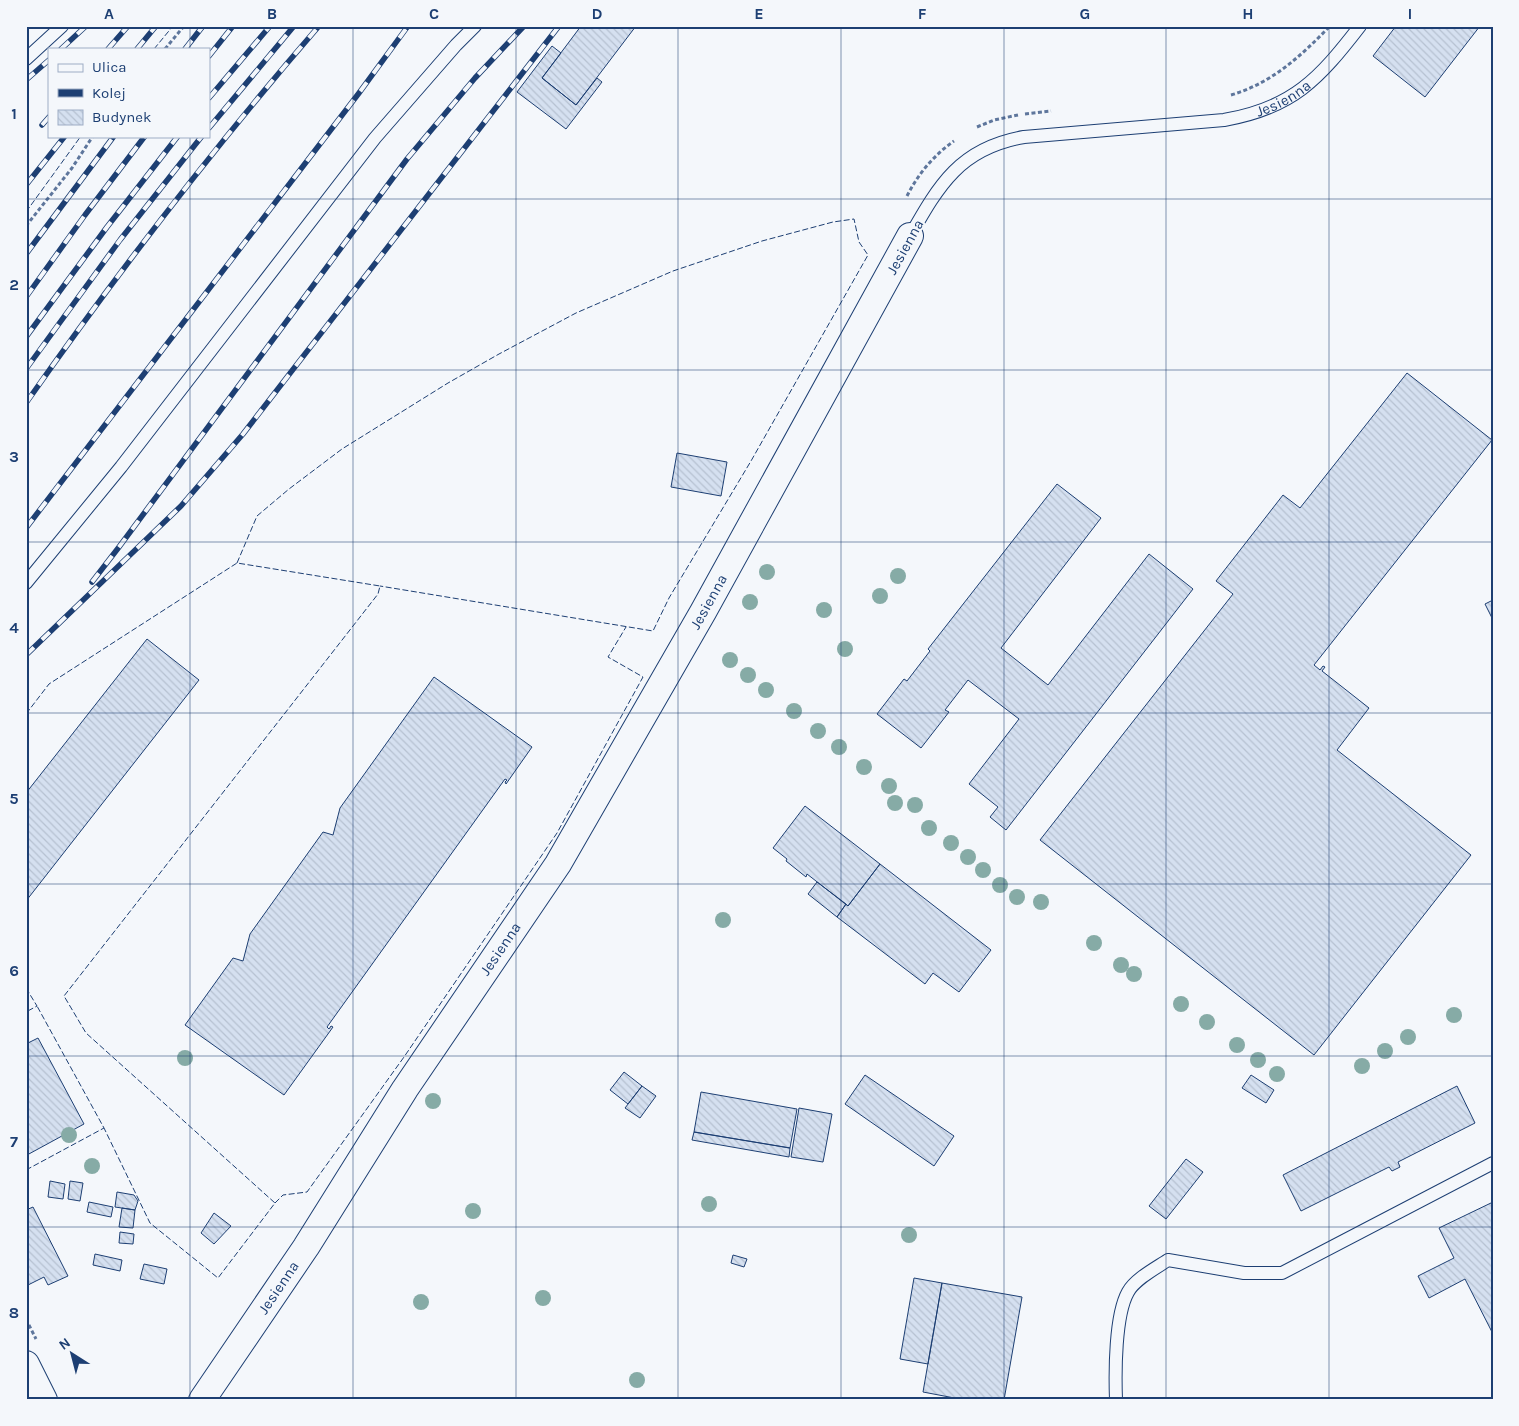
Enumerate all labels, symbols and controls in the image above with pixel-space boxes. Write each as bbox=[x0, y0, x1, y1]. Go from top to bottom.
text: A bbox=[104, 4, 114, 23]
text: B bbox=[267, 4, 277, 23]
text: C bbox=[429, 4, 439, 23]
text: D bbox=[592, 4, 603, 23]
text: E bbox=[754, 4, 764, 23]
text: F bbox=[918, 4, 927, 23]
text: G bbox=[1080, 4, 1090, 23]
text: H bbox=[1242, 4, 1254, 23]
text: I bbox=[1408, 4, 1412, 23]
legend bbox=[48, 48, 210, 138]
text: Ulica bbox=[92, 58, 126, 76]
street label: Jesienna bbox=[1254, 76, 1315, 121]
text: Kolej bbox=[92, 84, 126, 102]
text: 1 bbox=[11, 104, 17, 123]
text: Budynek bbox=[92, 108, 151, 126]
street label: Jesienna bbox=[883, 216, 927, 278]
text: 2 bbox=[9, 275, 19, 294]
text: 3 bbox=[9, 447, 19, 466]
street label: Jesienna bbox=[686, 571, 731, 632]
text: 4 bbox=[9, 618, 19, 637]
text: 5 bbox=[9, 789, 19, 808]
street label: Jesienna bbox=[476, 919, 525, 979]
text: 6 bbox=[9, 961, 19, 980]
text: 7 bbox=[10, 1132, 18, 1151]
street label: Jesienna bbox=[254, 1258, 303, 1317]
text: 8 bbox=[9, 1303, 19, 1322]
north arrow bbox=[48, 1328, 98, 1378]
text: N bbox=[56, 1334, 74, 1354]

